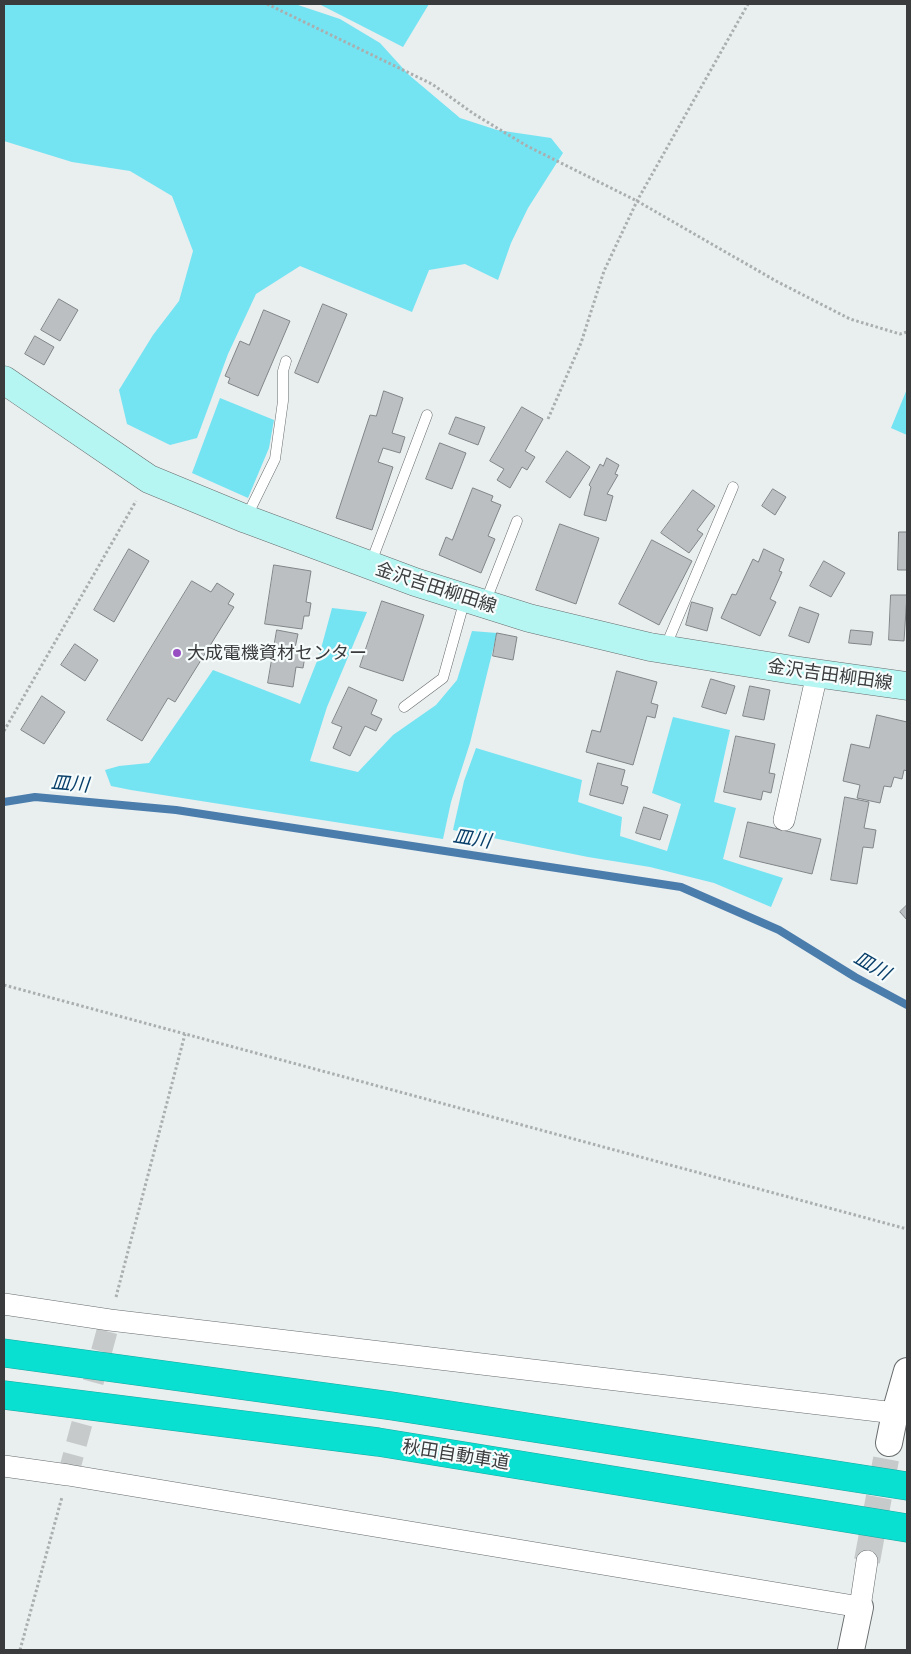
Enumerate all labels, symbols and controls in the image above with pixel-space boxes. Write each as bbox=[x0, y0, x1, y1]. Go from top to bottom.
street label: 金沢吉田柳田線 bbox=[373, 558, 499, 618]
place label: 大成電機資材センター bbox=[187, 642, 367, 664]
marker: 大成電機資材センター bbox=[171, 647, 183, 659]
street label: 金沢吉田柳田線 bbox=[766, 656, 894, 694]
water label: 皿川 bbox=[50, 771, 90, 797]
water label: 皿川 bbox=[451, 825, 493, 853]
water label: 皿川 bbox=[850, 947, 894, 985]
street label: 秋田自動車道 bbox=[401, 1436, 511, 1474]

